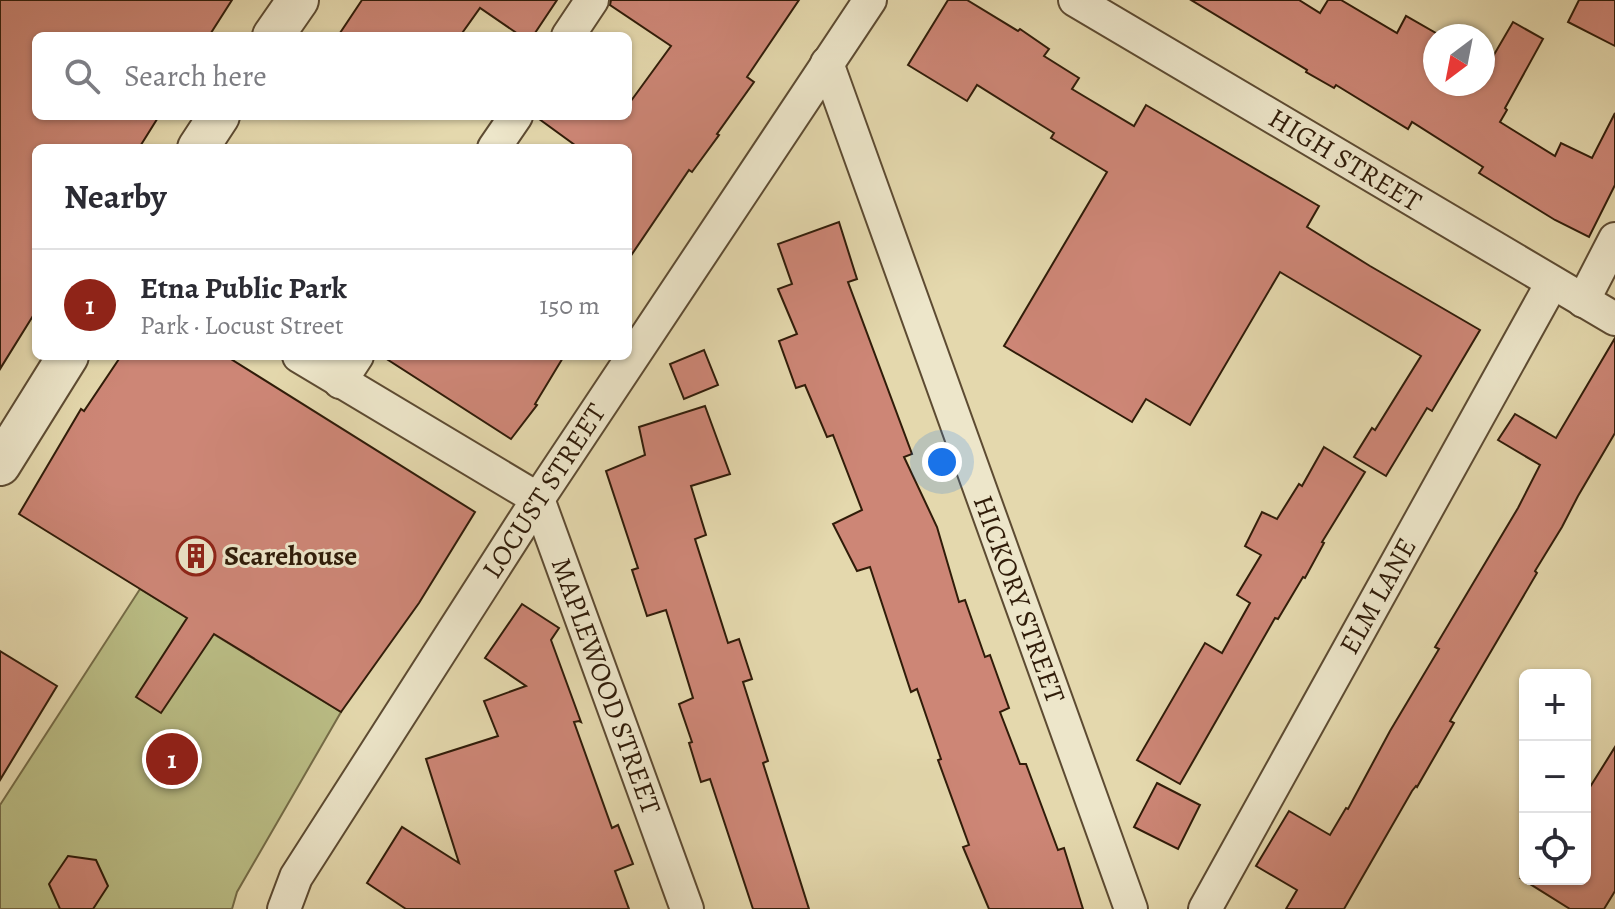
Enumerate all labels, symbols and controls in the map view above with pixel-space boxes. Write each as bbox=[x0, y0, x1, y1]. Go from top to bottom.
north arrow bbox=[1423, 24, 1495, 96]
search box bbox=[32, 32, 632, 120]
icon: search bbox=[60, 54, 104, 98]
text: Search here bbox=[124, 56, 267, 96]
street label: HIGH STREET bbox=[1261, 99, 1429, 221]
text: Nearby bbox=[64, 173, 167, 220]
text: Etna Public Park bbox=[140, 268, 347, 308]
text: 1 bbox=[85, 288, 95, 323]
text: 150 m bbox=[539, 288, 600, 323]
text: Park · Locust Street bbox=[140, 308, 344, 343]
street label: LOCUST STREET bbox=[473, 396, 615, 586]
your location bbox=[922, 442, 962, 482]
street label: HICKORY STREET bbox=[964, 490, 1074, 708]
street label: ELM LANE bbox=[1330, 531, 1426, 661]
building icon: Scarehouse bbox=[175, 535, 217, 577]
place label: Scarehouse bbox=[224, 537, 357, 575]
street label: MAPLEWOOD STREET bbox=[542, 552, 670, 820]
map controls bbox=[1519, 669, 1591, 885]
button: + bbox=[1519, 669, 1591, 741]
pin: 1 bbox=[146, 729, 198, 789]
button: − bbox=[1519, 741, 1591, 813]
button: locate bbox=[1519, 813, 1591, 885]

